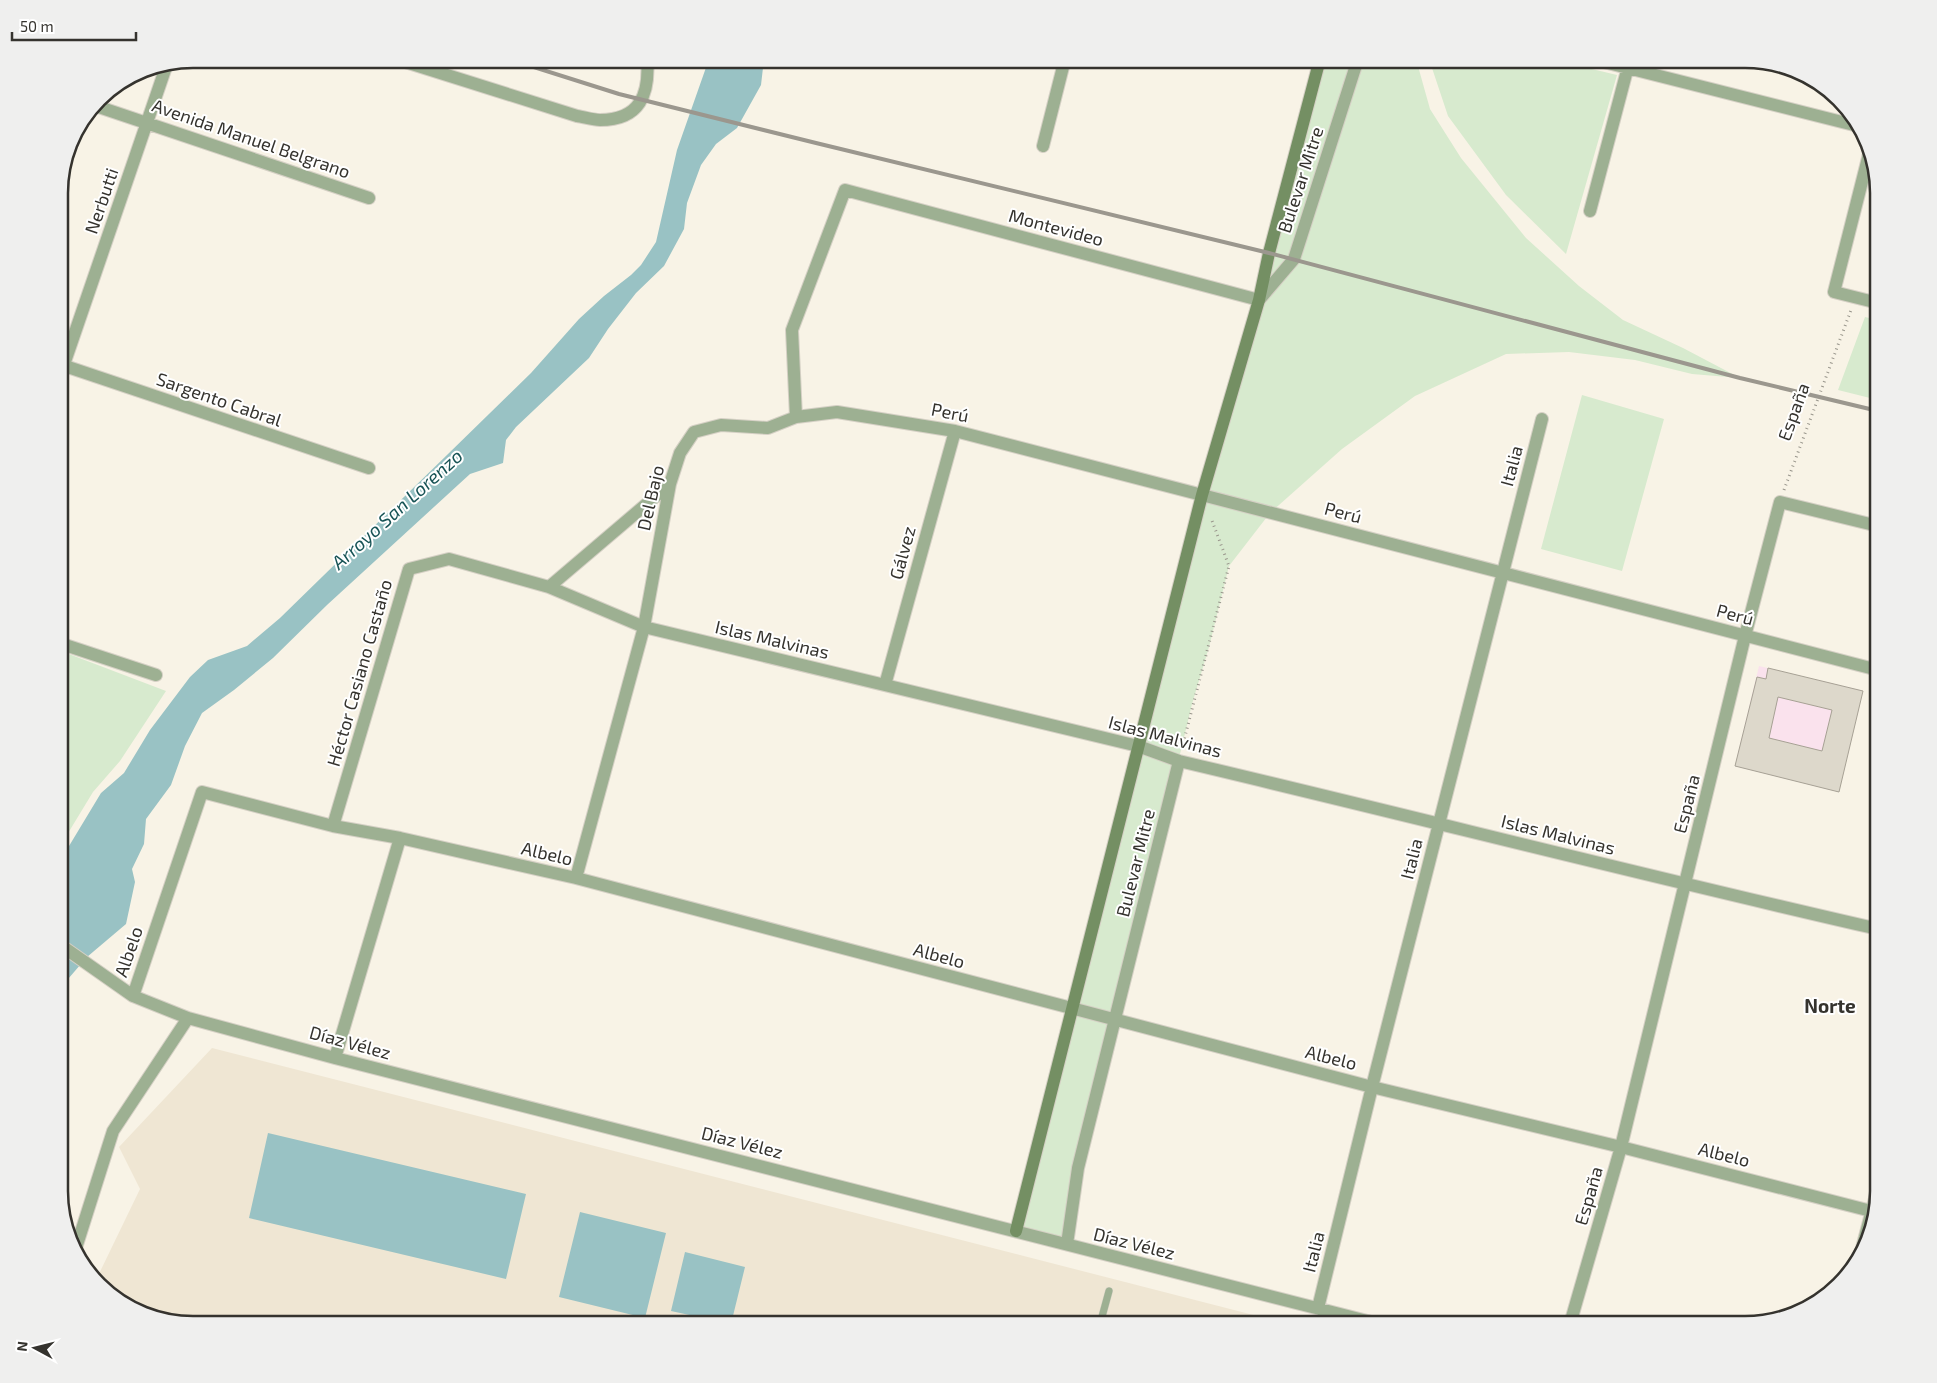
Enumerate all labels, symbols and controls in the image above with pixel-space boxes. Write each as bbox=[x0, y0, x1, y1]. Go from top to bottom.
scale bar bbox=[12, 10, 136, 42]
text: 50 m bbox=[20, 17, 54, 35]
street label: Avenida Manuel Belgrano bbox=[149, 94, 353, 182]
street label: Bulevar Mitre bbox=[1273, 124, 1328, 236]
street label: Nerbutti bbox=[80, 165, 123, 237]
street label: Montevideo bbox=[1006, 204, 1106, 250]
street label: Sargento Cabral bbox=[154, 367, 286, 431]
street label: España bbox=[1772, 380, 1814, 444]
street label: Perú bbox=[930, 398, 971, 426]
street label: Italia bbox=[1495, 443, 1527, 488]
water label: Arroyo San Lorenzo bbox=[326, 444, 468, 575]
street label: Del Bajo bbox=[632, 463, 668, 533]
street label: Perú bbox=[1322, 497, 1364, 528]
street label: Gálvez bbox=[884, 524, 920, 582]
street label: Héctor Casiano Castaño bbox=[322, 577, 396, 769]
street label: Perú bbox=[1714, 599, 1756, 630]
street label: Islas Malvinas bbox=[713, 615, 831, 663]
street label: Islas Malvinas bbox=[1106, 710, 1224, 762]
street label: España bbox=[1668, 772, 1704, 835]
street label: Bulevar Mitre bbox=[1111, 807, 1159, 919]
street label: Islas Malvinas bbox=[1499, 809, 1617, 859]
street label: Albelo bbox=[519, 836, 575, 870]
street label: Italia bbox=[1395, 836, 1427, 881]
street label: Albelo bbox=[109, 923, 147, 980]
street label: Albelo bbox=[911, 938, 967, 972]
district label: Norte bbox=[1804, 994, 1856, 1017]
street label: Díaz Vélez bbox=[307, 1021, 393, 1063]
street label: Albelo bbox=[1303, 1040, 1359, 1074]
street label: Díaz Vélez bbox=[699, 1121, 785, 1163]
street label: Albelo bbox=[1696, 1137, 1752, 1171]
street label: España bbox=[1569, 1164, 1607, 1228]
street label: Díaz Vélez bbox=[1091, 1222, 1177, 1264]
street label: Italia bbox=[1297, 1229, 1329, 1274]
north arrow bbox=[10, 1323, 60, 1373]
text: N bbox=[13, 1340, 31, 1352]

